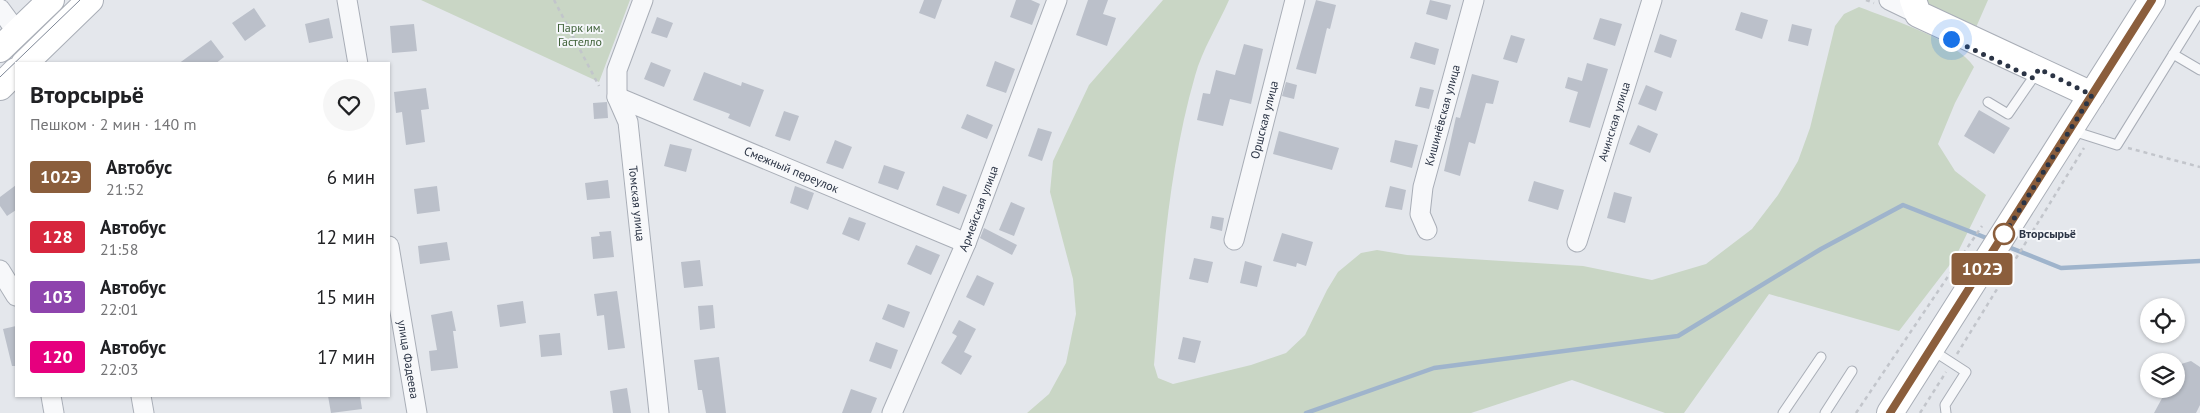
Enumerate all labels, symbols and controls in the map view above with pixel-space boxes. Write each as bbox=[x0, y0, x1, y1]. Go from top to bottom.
park label: Парк им. Гастелло bbox=[557, 20, 603, 49]
your location bbox=[1939, 27, 1964, 52]
street label: Кишинёвская улица bbox=[1421, 63, 1463, 168]
text: Вторсырьё bbox=[30, 79, 144, 110]
button: heart bbox=[323, 79, 375, 131]
street label: Оршская улица bbox=[1247, 79, 1281, 160]
street label: Ачинская улица bbox=[1594, 80, 1633, 163]
text: Пешком · 2 мин · 140 m bbox=[30, 114, 197, 134]
street label: Смежный переулок bbox=[742, 143, 841, 196]
text: Автобус bbox=[106, 155, 172, 179]
street label: Армейская улица bbox=[955, 163, 1001, 254]
text: 102Э bbox=[40, 165, 81, 188]
text: 6 мин bbox=[327, 165, 375, 189]
street label: Томская улица bbox=[626, 165, 649, 242]
text: 21:52 bbox=[106, 179, 144, 199]
text: Автобус bbox=[100, 215, 166, 239]
marker: Вторсырьё bbox=[1993, 223, 2015, 245]
text: 128 bbox=[42, 225, 73, 248]
text: 12 мин bbox=[316, 225, 375, 249]
place label: Вторсырьё bbox=[2019, 226, 2076, 241]
text: 21:58 bbox=[100, 239, 138, 259]
line badge: 102Э bbox=[1947, 253, 2017, 285]
text: 102Э bbox=[1962, 257, 2002, 280]
text: Автобус bbox=[100, 275, 166, 299]
text: 103 bbox=[42, 285, 73, 308]
text: 15 мин bbox=[316, 285, 375, 309]
map controls bbox=[2140, 298, 2185, 398]
button: locate bbox=[2140, 298, 2185, 343]
text: 22:01 bbox=[100, 299, 138, 319]
street label: улица Фадеева bbox=[395, 319, 422, 400]
text: Автобус bbox=[100, 335, 166, 359]
text: 120 bbox=[42, 345, 73, 368]
text: 17 мин bbox=[317, 345, 375, 369]
button: layers bbox=[2140, 353, 2185, 398]
text: 22:03 bbox=[100, 359, 138, 379]

